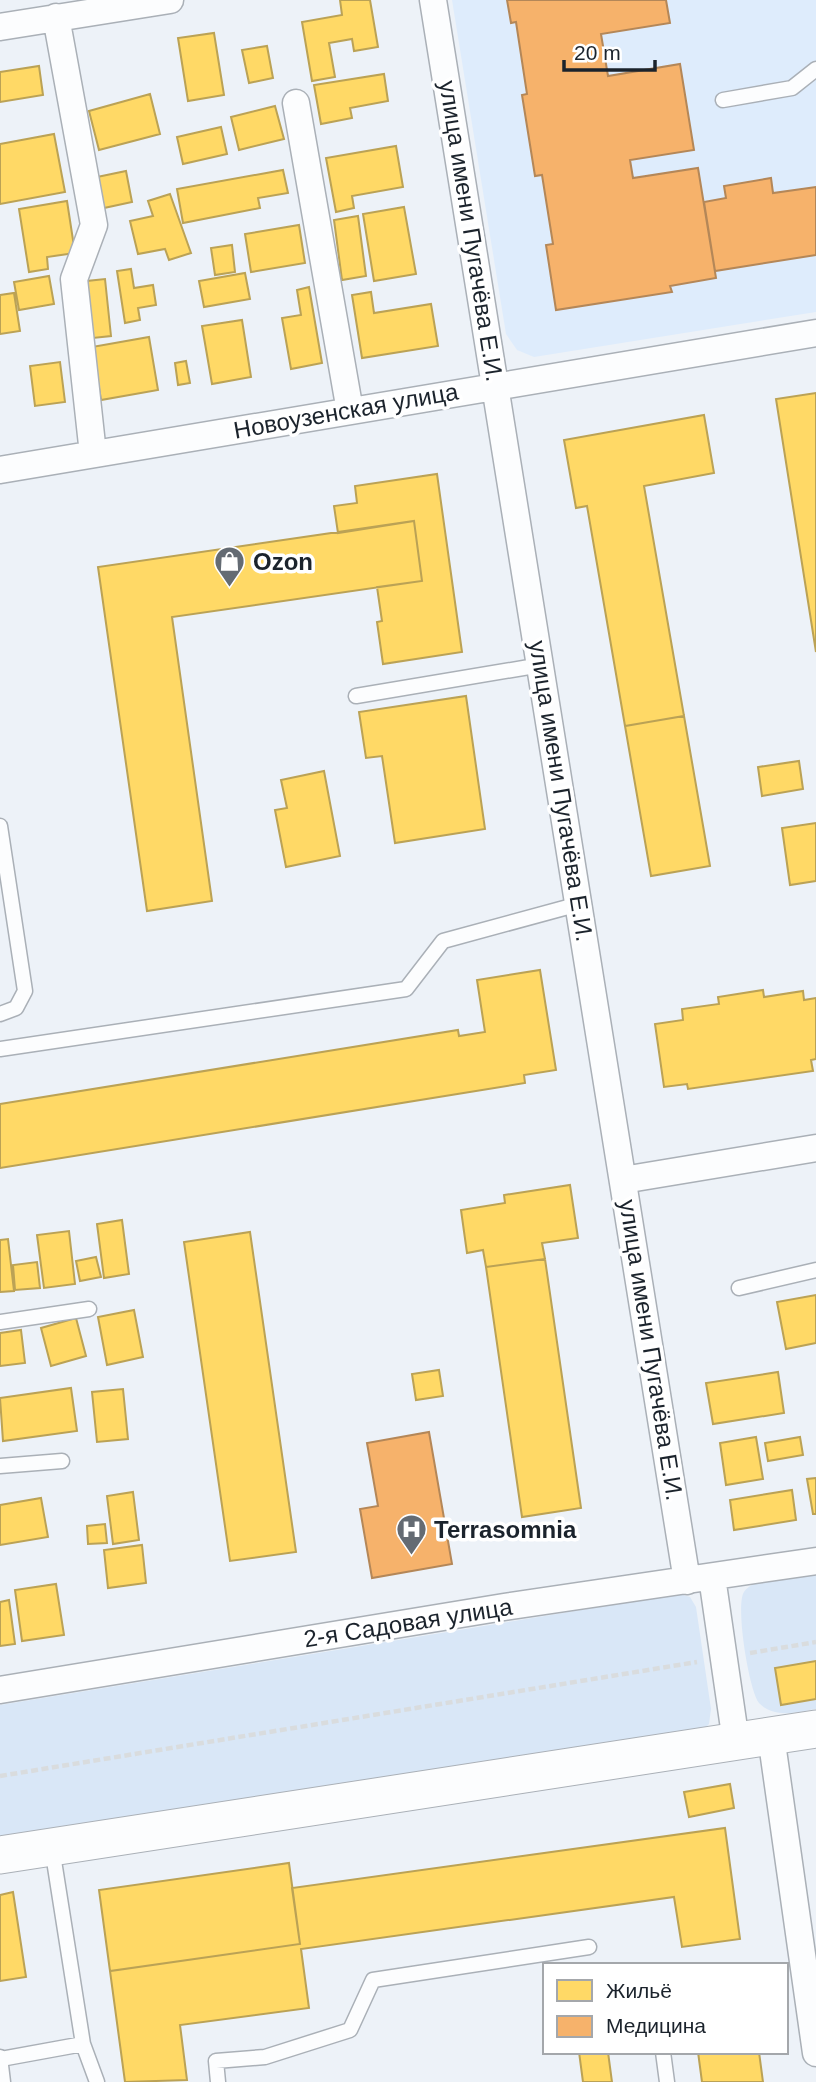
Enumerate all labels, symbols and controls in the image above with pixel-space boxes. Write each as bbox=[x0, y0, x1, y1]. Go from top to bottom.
scale bar bbox=[564, 28, 655, 72]
text: 20 m bbox=[574, 41, 621, 64]
street label: улица имени Пугачёва Е.И. bbox=[434, 78, 509, 383]
street label: Новоузенская улица bbox=[232, 377, 461, 444]
shop icon: Ozon bbox=[213, 545, 247, 589]
place label: Ozon bbox=[253, 548, 313, 575]
street label: улица имени Пугачёва Е.И. bbox=[524, 638, 599, 943]
street label: улица имени Пугачёва Е.И. bbox=[614, 1197, 689, 1502]
hospital icon: Terrasomnia bbox=[394, 1513, 428, 1557]
place label: Terrasomnia bbox=[434, 1516, 577, 1543]
street label: 2-я Садовая улица bbox=[302, 1593, 515, 1652]
legend bbox=[543, 1963, 788, 2054]
text: Жильё bbox=[606, 1979, 672, 2002]
text: Медицина bbox=[606, 2014, 706, 2037]

